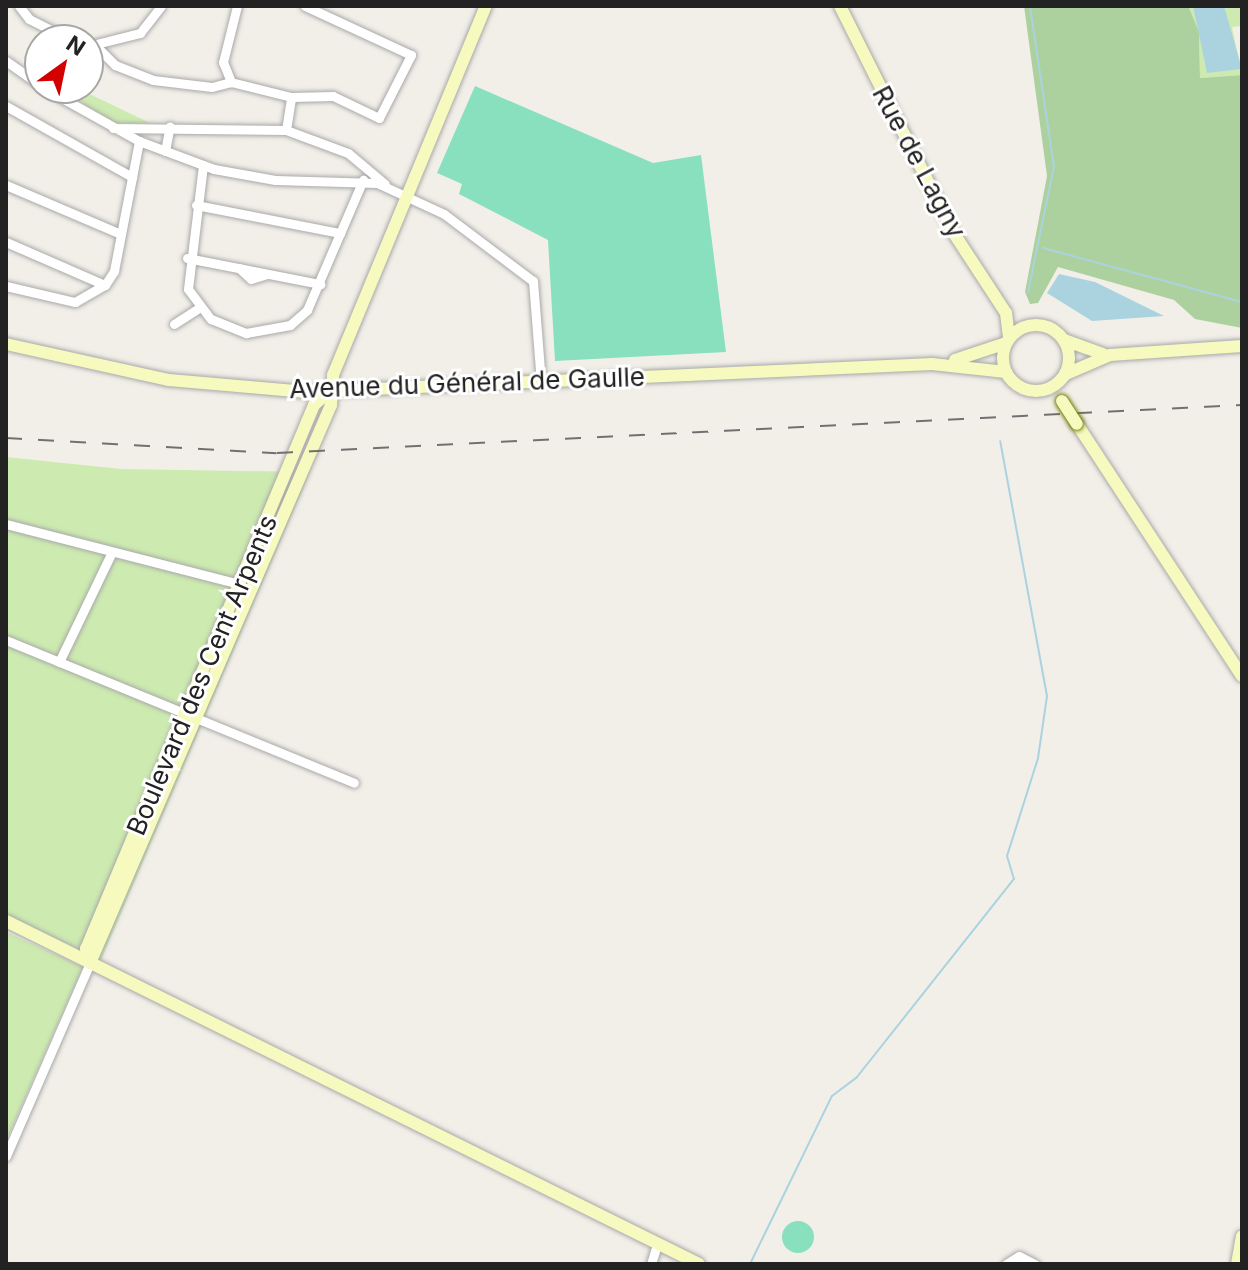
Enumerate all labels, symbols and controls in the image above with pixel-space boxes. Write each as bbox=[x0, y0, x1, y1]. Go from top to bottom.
north arrow bbox=[24, 24, 104, 104]
text: N bbox=[62, 30, 90, 61]
street label: Rue de Lagny bbox=[866, 81, 972, 243]
street label: Avenue du Général de Gaulle bbox=[289, 361, 645, 405]
street label: Boulevard des Cent Arpents bbox=[120, 510, 284, 840]

